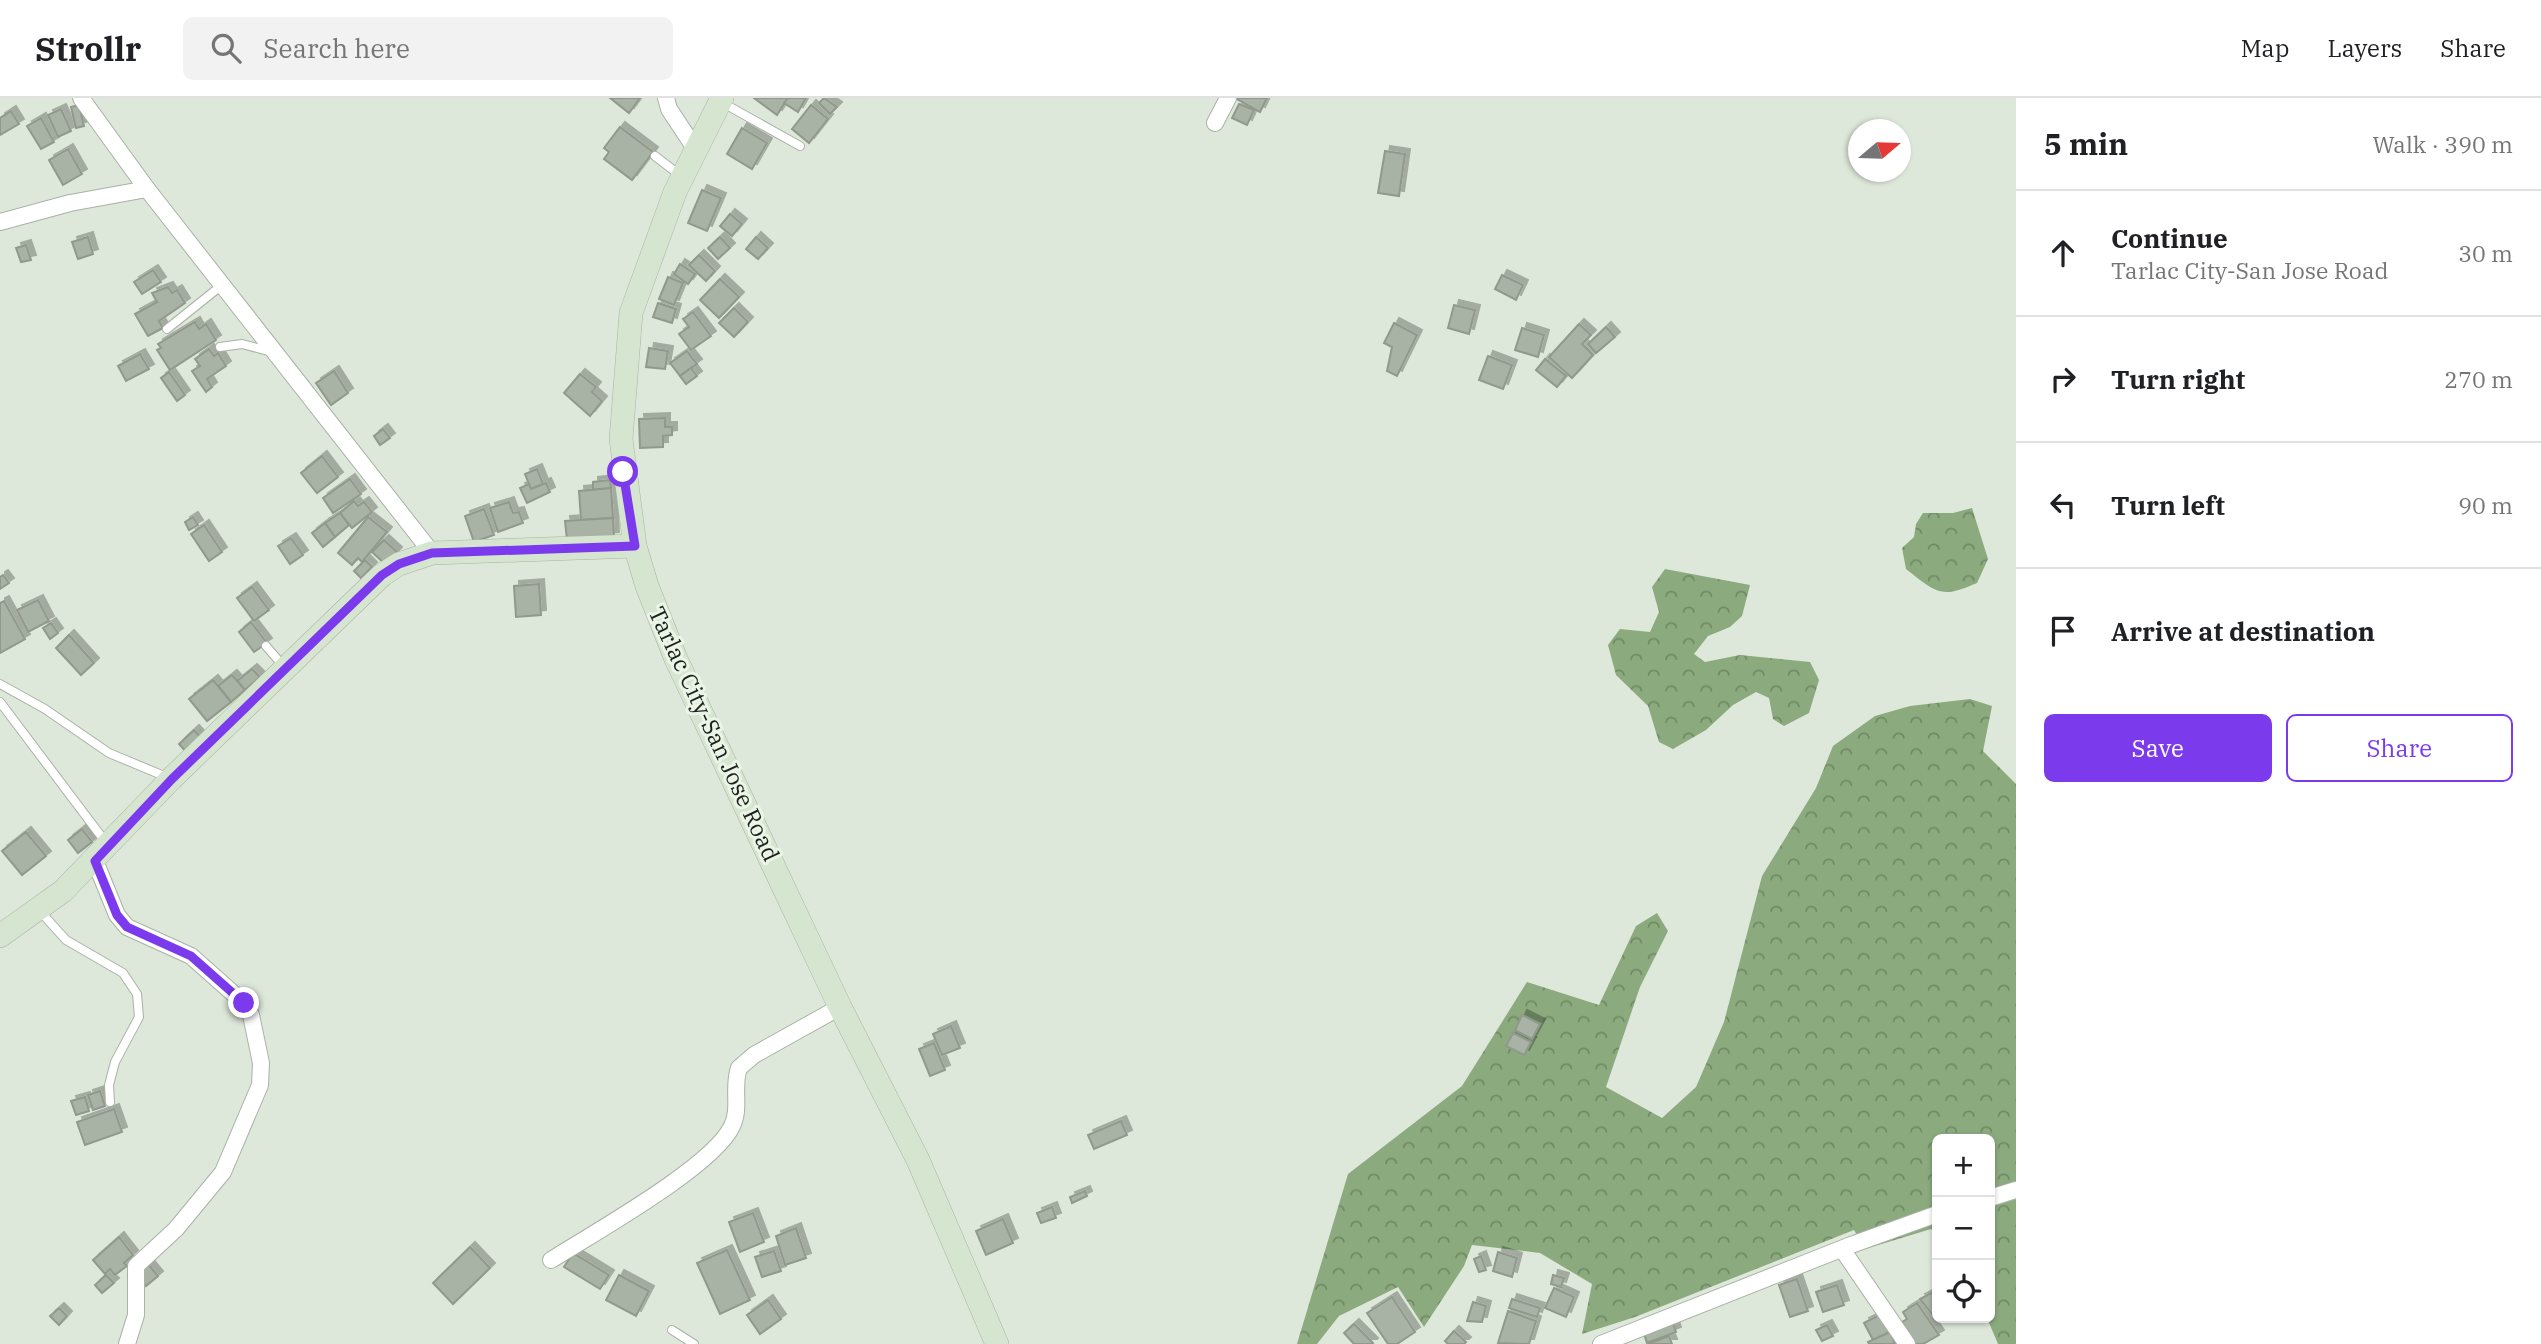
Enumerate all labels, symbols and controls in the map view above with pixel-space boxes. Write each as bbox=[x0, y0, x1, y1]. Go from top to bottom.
search box bbox=[183, 17, 673, 80]
text: Strollr bbox=[35, 27, 141, 70]
icon: search bbox=[207, 29, 245, 67]
text: Search here bbox=[263, 31, 410, 65]
text: Map bbox=[2241, 32, 2289, 64]
text: Layers bbox=[2327, 32, 2402, 64]
text: Share bbox=[2440, 32, 2506, 64]
north arrow bbox=[1848, 119, 1911, 182]
text: 5 min bbox=[2044, 124, 2128, 163]
text: Walk · 390 m bbox=[2372, 129, 2513, 159]
text: Continue bbox=[2111, 221, 2228, 255]
icon: ahead bbox=[2044, 234, 2082, 272]
text: 30 m bbox=[2458, 238, 2513, 268]
text: Tarlac City-San Jose Road bbox=[2111, 255, 2389, 285]
icon: right bbox=[2044, 360, 2082, 398]
text: Turn right bbox=[2111, 362, 2245, 396]
text: 270 m bbox=[2444, 364, 2513, 394]
route start bbox=[607, 456, 638, 487]
icon: left bbox=[2044, 486, 2082, 524]
text: Turn left bbox=[2111, 488, 2225, 522]
text: 90 m bbox=[2458, 490, 2513, 520]
street label: Tarlac City-San Jose Road bbox=[643, 601, 787, 866]
icon: arrive bbox=[2044, 612, 2082, 650]
text: Arrive at destination bbox=[2111, 614, 2375, 648]
button: Save bbox=[2044, 714, 2272, 782]
button: Share bbox=[2286, 714, 2513, 782]
route end bbox=[228, 987, 259, 1018]
map controls bbox=[1932, 1134, 1995, 1323]
button: + bbox=[1932, 1134, 1995, 1197]
button: − bbox=[1932, 1197, 1995, 1260]
button: locate bbox=[1932, 1260, 1995, 1323]

